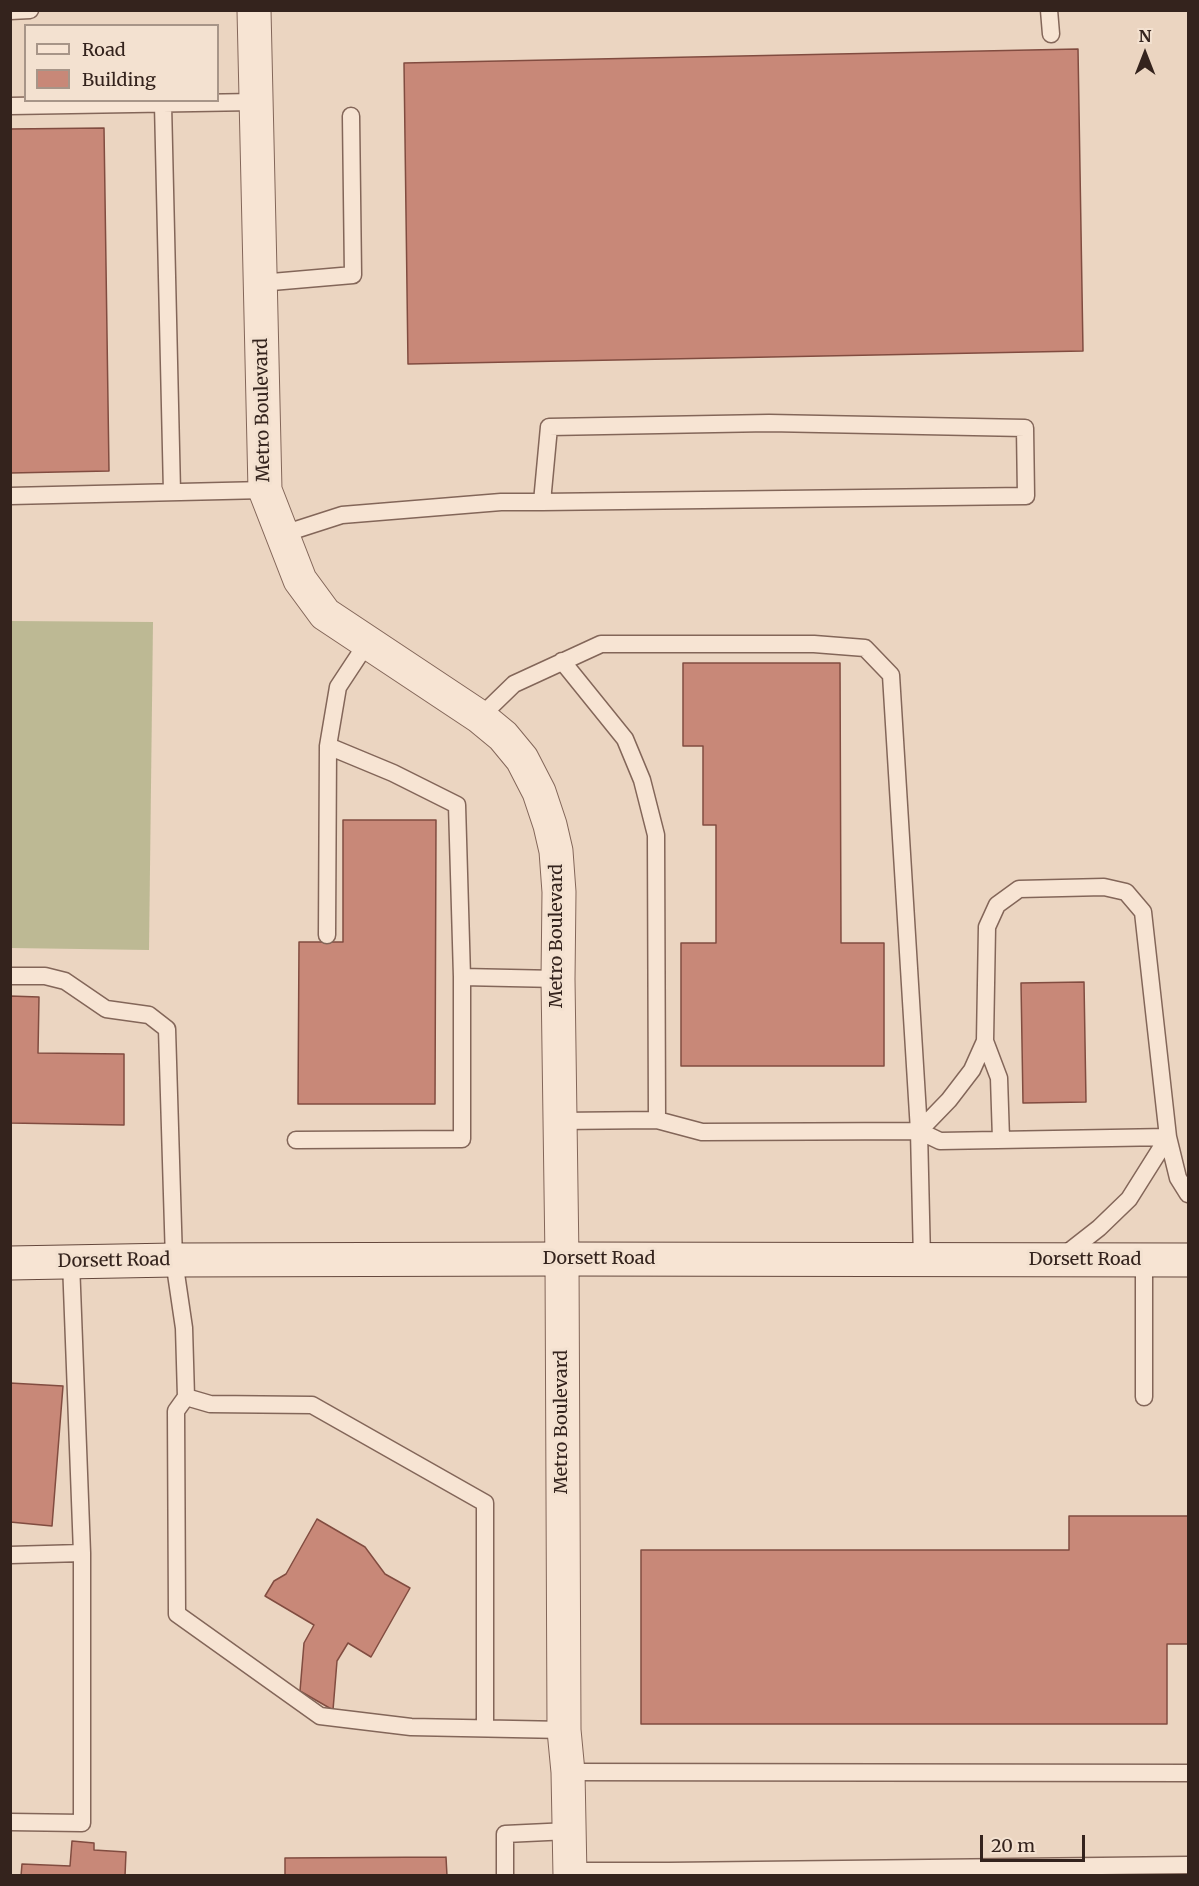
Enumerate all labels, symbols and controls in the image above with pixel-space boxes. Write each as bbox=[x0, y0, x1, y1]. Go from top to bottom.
legend bbox=[24, 24, 219, 102]
north arrow bbox=[1115, 24, 1175, 84]
text: N bbox=[1139, 26, 1151, 46]
text: Road bbox=[82, 38, 126, 61]
text: Building bbox=[82, 68, 156, 91]
street label: Metro Boulevard bbox=[251, 338, 275, 482]
street label: Metro Boulevard bbox=[546, 864, 568, 1008]
street label: Dorsett Road bbox=[543, 1248, 655, 1270]
street label: Dorsett Road bbox=[58, 1249, 170, 1273]
street label: Dorsett Road bbox=[1029, 1249, 1141, 1271]
street label: Metro Boulevard bbox=[551, 1350, 573, 1494]
scale bar bbox=[983, 1823, 1088, 1861]
text: 20 m bbox=[991, 1834, 1035, 1857]

